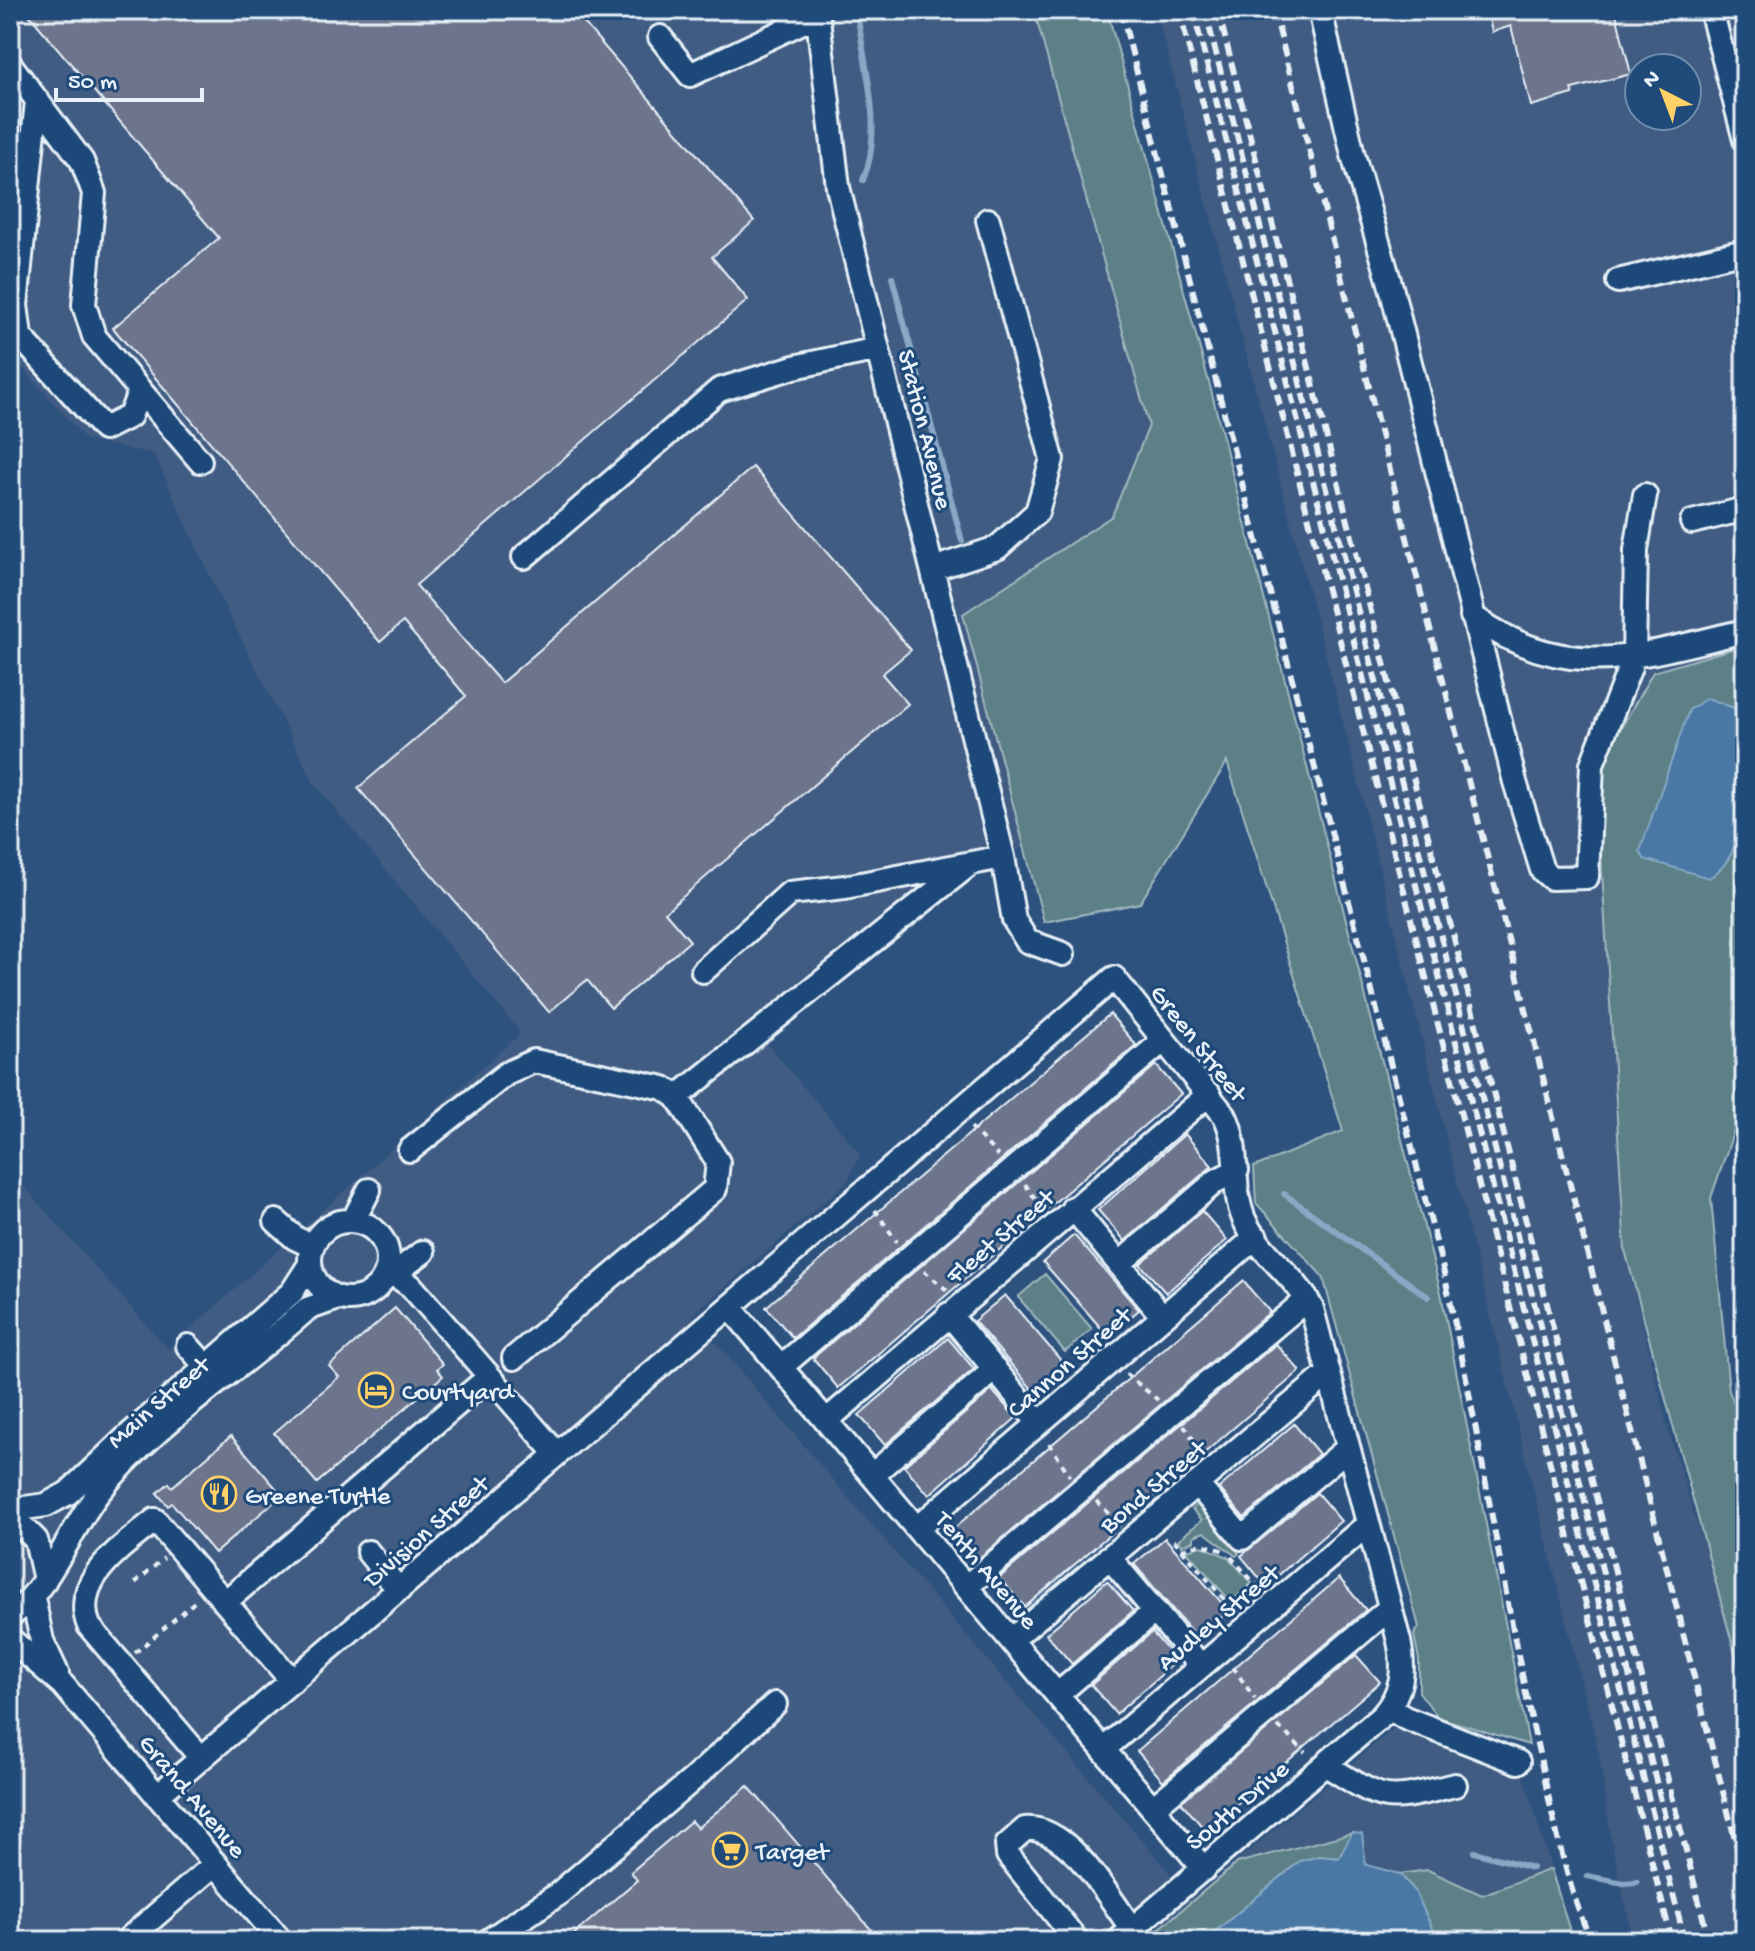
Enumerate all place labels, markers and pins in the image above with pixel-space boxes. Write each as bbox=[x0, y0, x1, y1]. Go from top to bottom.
hotel icon: Courtyard bbox=[357, 1371, 395, 1409]
place label: Courtyard bbox=[402, 1379, 515, 1410]
restaurant icon: Greene Turtle bbox=[200, 1475, 238, 1513]
place label: Greene Turtle bbox=[245, 1483, 391, 1514]
supermarket icon: Target bbox=[711, 1831, 749, 1869]
place label: Target bbox=[754, 1839, 831, 1870]

